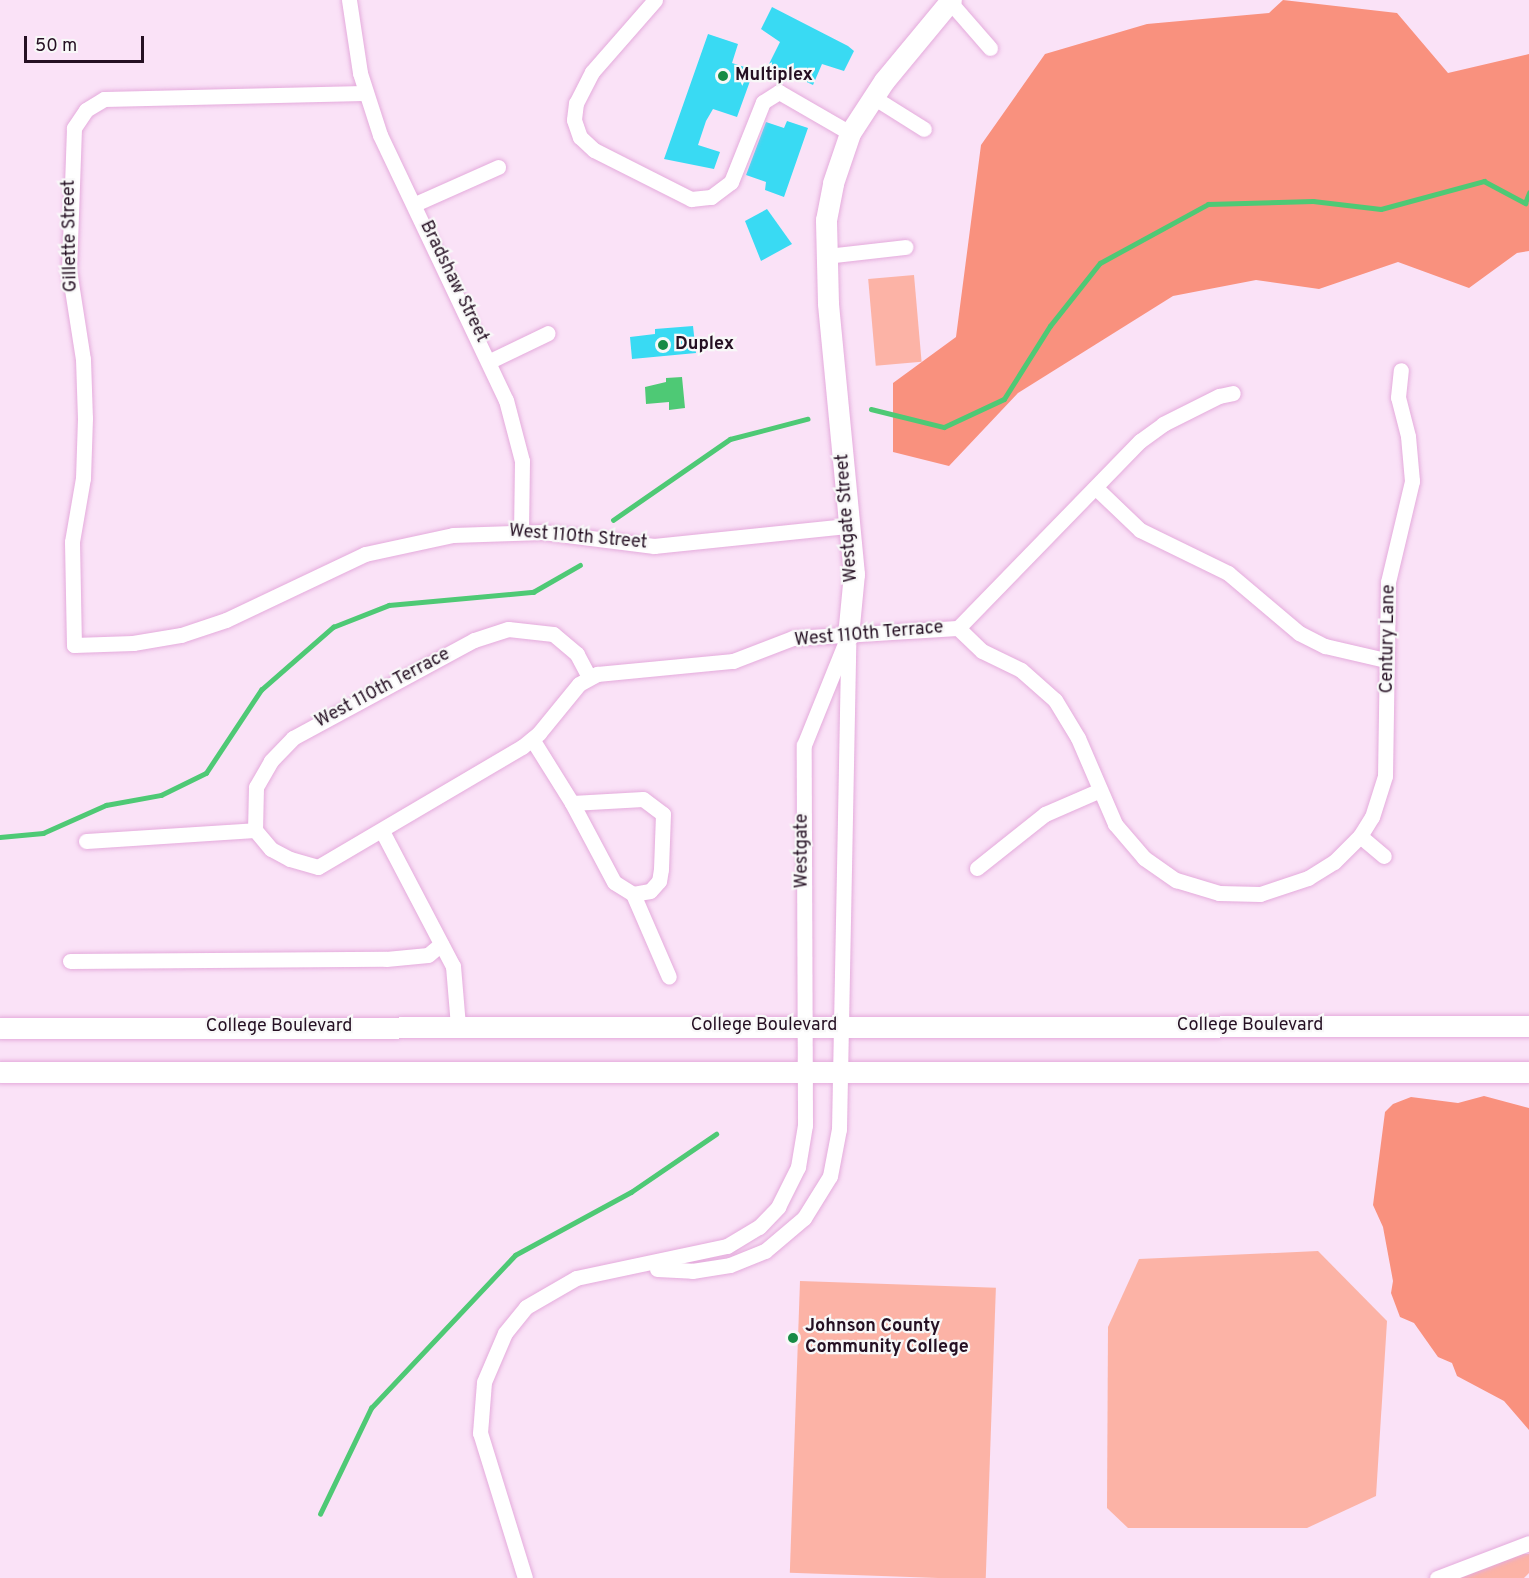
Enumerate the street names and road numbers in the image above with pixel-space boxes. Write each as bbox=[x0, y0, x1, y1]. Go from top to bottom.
street label: Gillette Street bbox=[59, 180, 83, 292]
street label: Bradshaw Street bbox=[414, 218, 492, 346]
street label: Westgate Street bbox=[833, 453, 863, 583]
street label: West 110th Street bbox=[508, 521, 648, 555]
street label: Century Lane bbox=[1377, 584, 1401, 694]
street label: West 110th Terrace bbox=[793, 618, 945, 652]
street label: West 110th Terrace bbox=[312, 644, 454, 734]
street label: Westgate bbox=[792, 814, 814, 888]
street label: College Boulevard bbox=[691, 1015, 837, 1037]
street label: College Boulevard bbox=[1177, 1015, 1323, 1037]
street label: College Boulevard bbox=[206, 1016, 352, 1038]

